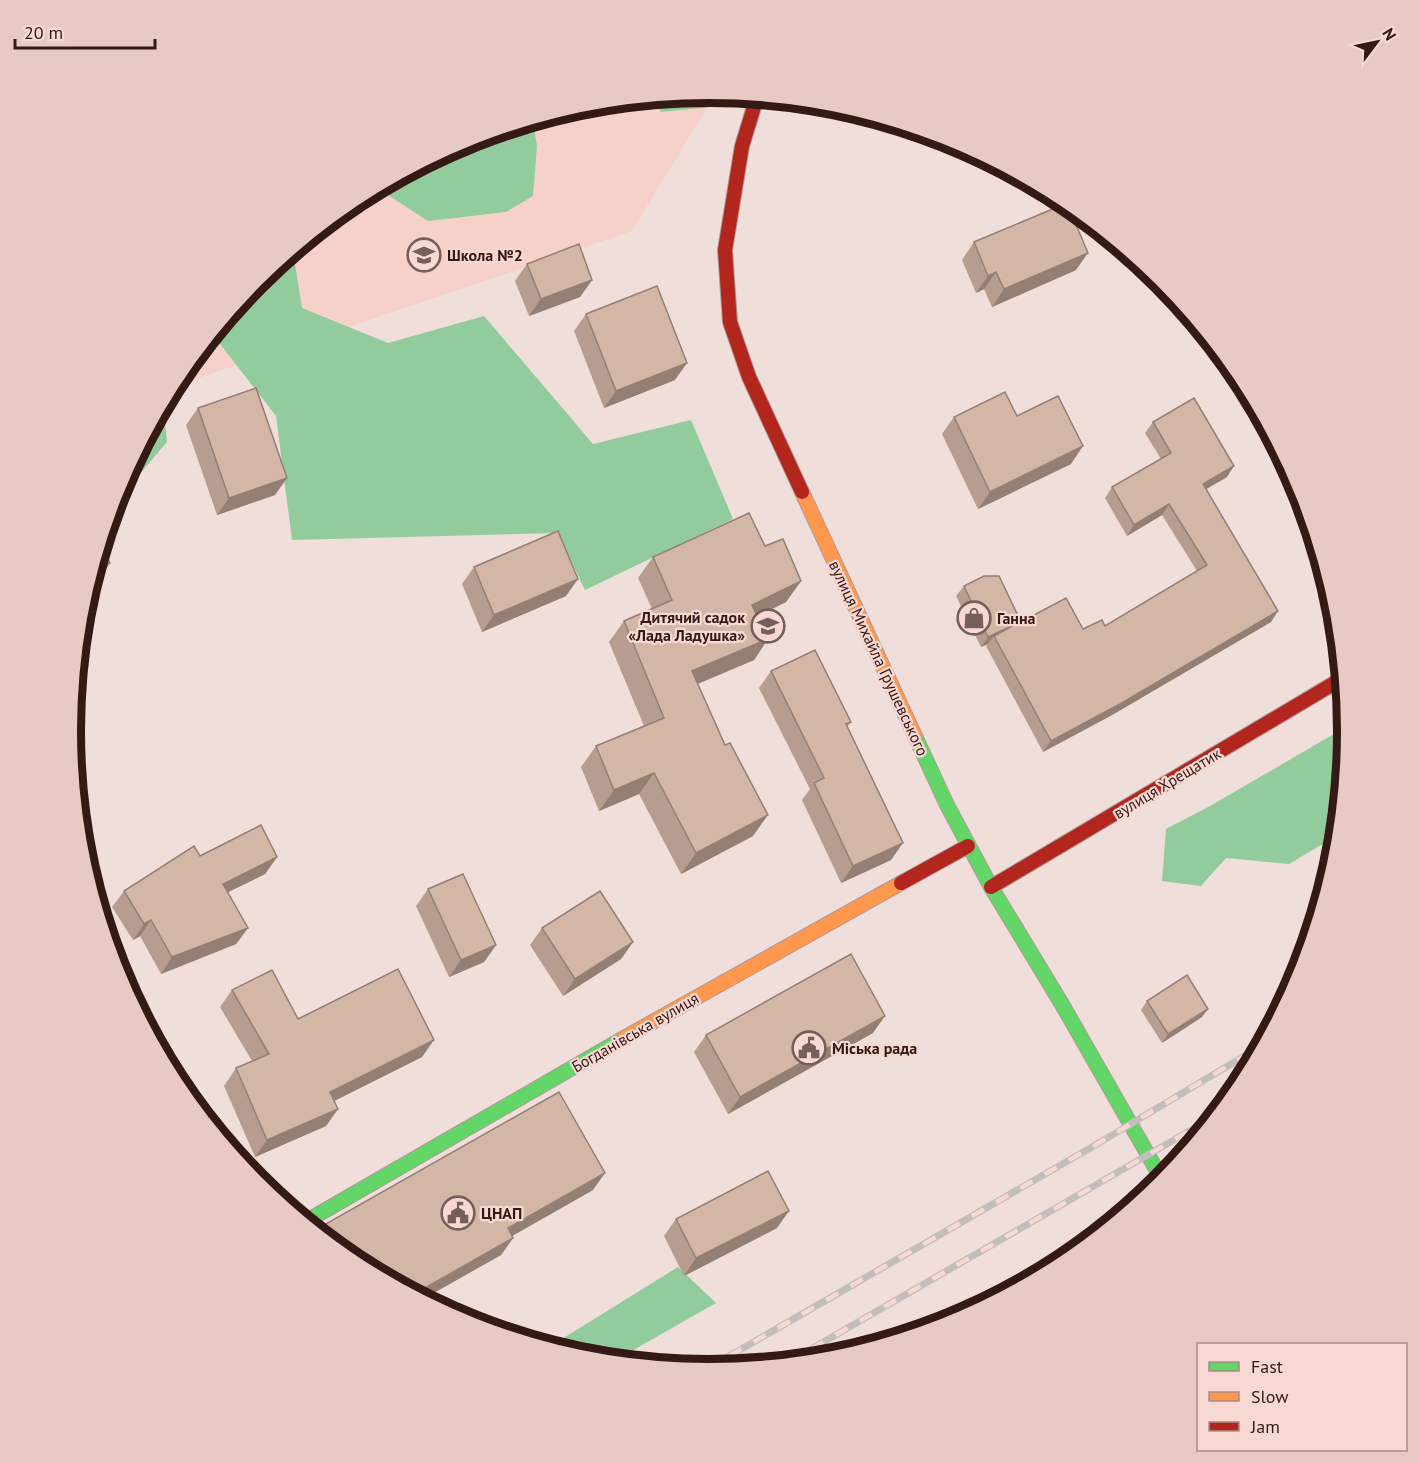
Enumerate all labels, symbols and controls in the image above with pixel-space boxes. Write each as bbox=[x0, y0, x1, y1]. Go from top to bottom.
scale bar bbox=[15, 12, 154, 50]
north arrow bbox=[1347, 12, 1407, 72]
text: 20 m bbox=[24, 21, 63, 44]
text: N bbox=[1378, 24, 1401, 44]
school or university icon: Школа №2 bbox=[406, 237, 442, 273]
place label: Школа №2 bbox=[447, 245, 523, 265]
street label: вулиця Михайла Грушевського bbox=[825, 557, 933, 759]
shop icon: Ганна bbox=[956, 600, 992, 636]
place label: Дитячий садок «Лада Ладушка» bbox=[628, 607, 745, 645]
school or university icon: Дитячий садок «Лада Ладушка» bbox=[750, 608, 786, 644]
place label: Ганна bbox=[997, 608, 1036, 628]
street label: вулиця Хрещатик bbox=[1110, 743, 1225, 823]
street label: Богданівська вулиця bbox=[568, 988, 702, 1076]
public building icon: Міська рада bbox=[791, 1030, 827, 1066]
place label: Міська рада bbox=[832, 1038, 917, 1058]
public building icon: ЦНАП bbox=[440, 1195, 476, 1231]
place label: ЦНАП bbox=[481, 1203, 522, 1223]
legend bbox=[1197, 1343, 1407, 1451]
text: Fast bbox=[1251, 1355, 1283, 1378]
text: Slow bbox=[1251, 1385, 1289, 1408]
text: Jam bbox=[1250, 1415, 1280, 1438]

